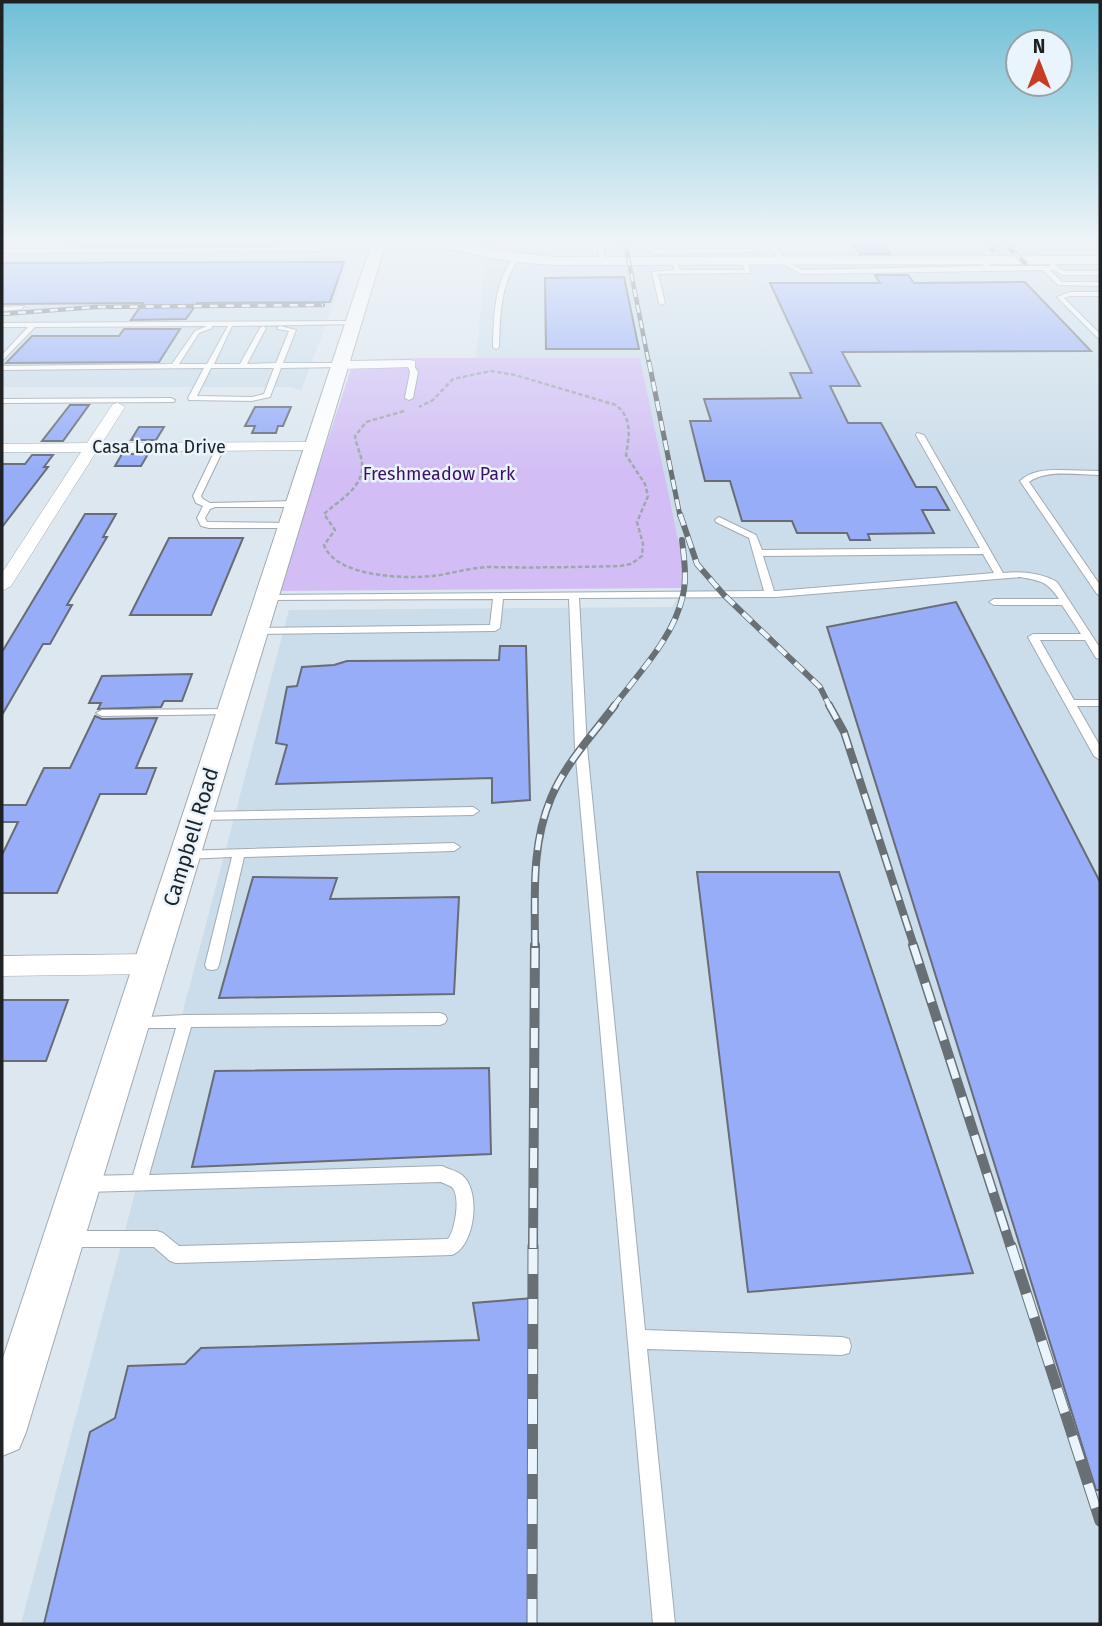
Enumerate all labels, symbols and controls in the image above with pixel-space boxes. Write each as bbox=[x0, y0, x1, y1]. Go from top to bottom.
north arrow bbox=[1004, 28, 1074, 98]
text: N bbox=[1033, 35, 1045, 58]
street label: Casa Loma Drive bbox=[92, 436, 226, 458]
park label: Freshmeadow Park bbox=[363, 463, 516, 485]
street label: Campbell Road bbox=[158, 765, 224, 909]

